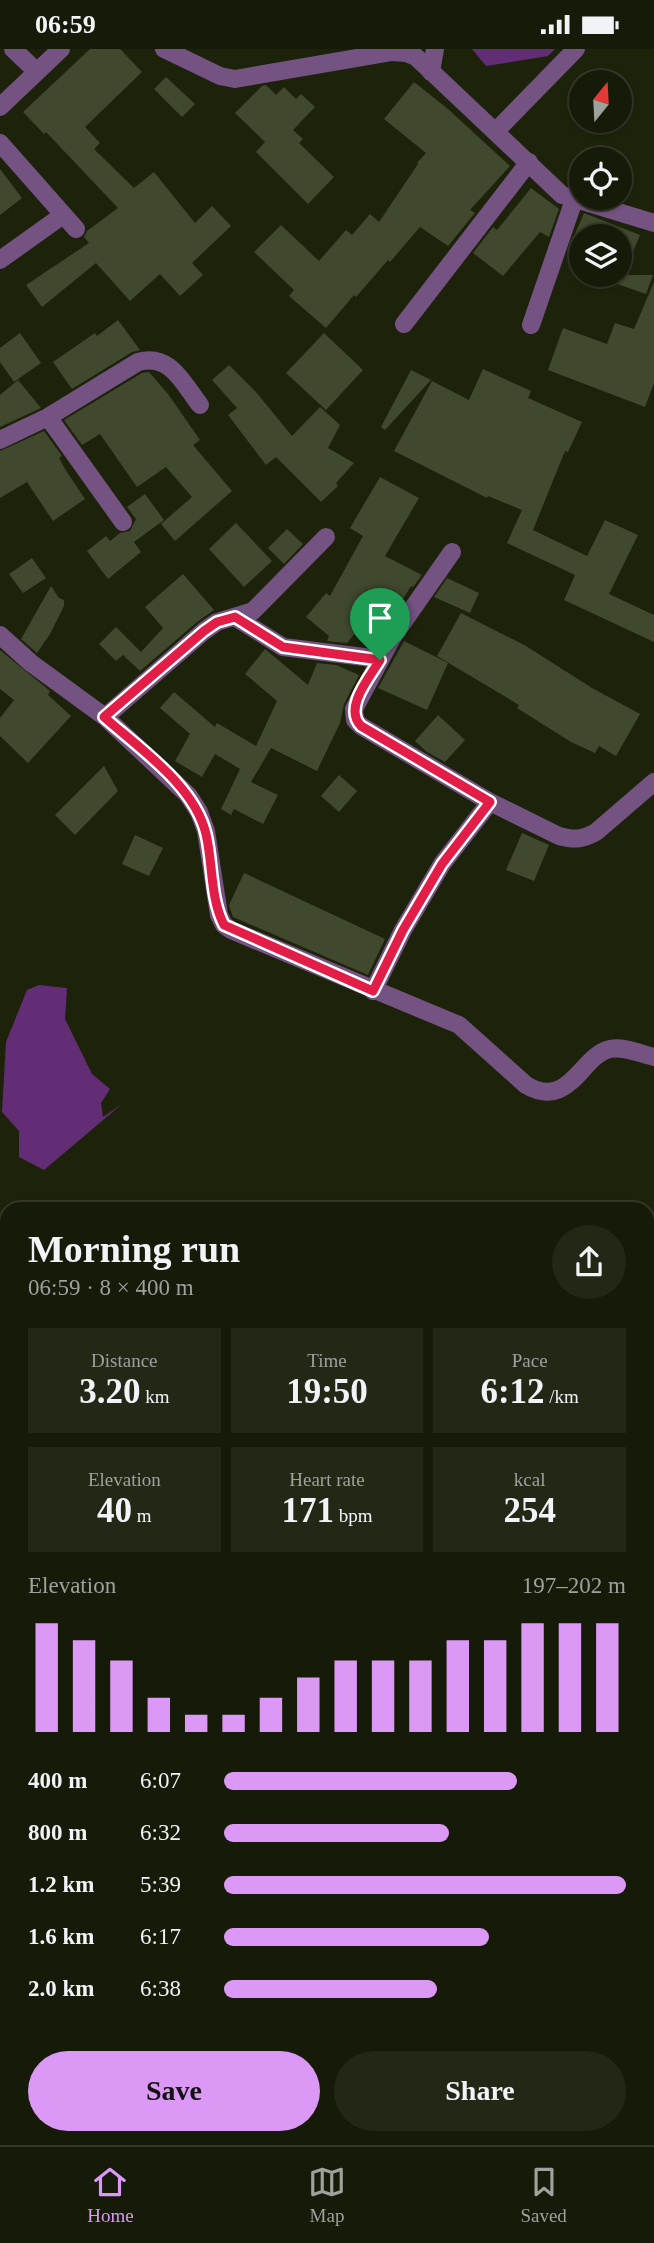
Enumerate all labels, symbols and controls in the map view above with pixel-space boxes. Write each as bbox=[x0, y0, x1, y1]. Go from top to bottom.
text: 06:59 bbox=[35, 10, 96, 39]
north arrow bbox=[569, 70, 632, 133]
map controls bbox=[569, 70, 632, 287]
button: locate bbox=[569, 147, 632, 210]
button: layers bbox=[569, 224, 632, 287]
pin bbox=[350, 588, 410, 660]
icon: arrive bbox=[361, 599, 399, 637]
button: share bbox=[552, 1225, 626, 1299]
text: Morning run bbox=[28, 1228, 240, 1270]
text: 06:59 · 8 × 400 m bbox=[28, 1275, 194, 1300]
text: Distance bbox=[91, 1350, 158, 1371]
text: Time bbox=[307, 1350, 347, 1371]
text: Pace bbox=[512, 1350, 548, 1371]
text: 3.20 bbox=[79, 1372, 140, 1411]
text: 19:50 bbox=[286, 1372, 368, 1411]
text: 6:12 bbox=[480, 1372, 545, 1411]
text: km bbox=[140, 1386, 169, 1407]
text: /km bbox=[545, 1386, 579, 1407]
text: Elevation bbox=[88, 1469, 161, 1490]
text: Heart rate bbox=[289, 1469, 365, 1490]
text: kcal bbox=[514, 1469, 545, 1490]
text: 40 bbox=[97, 1491, 132, 1530]
text: 171 bbox=[281, 1491, 334, 1530]
text: 254 bbox=[503, 1491, 556, 1530]
text: m bbox=[132, 1505, 152, 1526]
text: bpm bbox=[334, 1505, 373, 1526]
text: Elevation bbox=[28, 1573, 116, 1598]
text: 197–202 m bbox=[522, 1573, 626, 1598]
text: 400 m bbox=[28, 1768, 87, 1793]
text: 6:07 bbox=[140, 1768, 181, 1793]
text: 800 m bbox=[28, 1820, 87, 1845]
text: 6:32 bbox=[140, 1820, 181, 1845]
text: 1.2 km bbox=[28, 1872, 94, 1897]
text: 5:39 bbox=[140, 1872, 181, 1897]
text: 1.6 km bbox=[28, 1924, 94, 1949]
text: 6:17 bbox=[140, 1924, 181, 1949]
text: 2.0 km bbox=[28, 1976, 94, 2001]
text: 6:38 bbox=[140, 1976, 181, 2001]
button: Save bbox=[28, 2051, 320, 2131]
button: Share bbox=[334, 2051, 626, 2131]
tab: Home bbox=[87, 2163, 134, 2227]
tab: Map bbox=[308, 2163, 346, 2227]
tab: Saved bbox=[520, 2163, 567, 2227]

